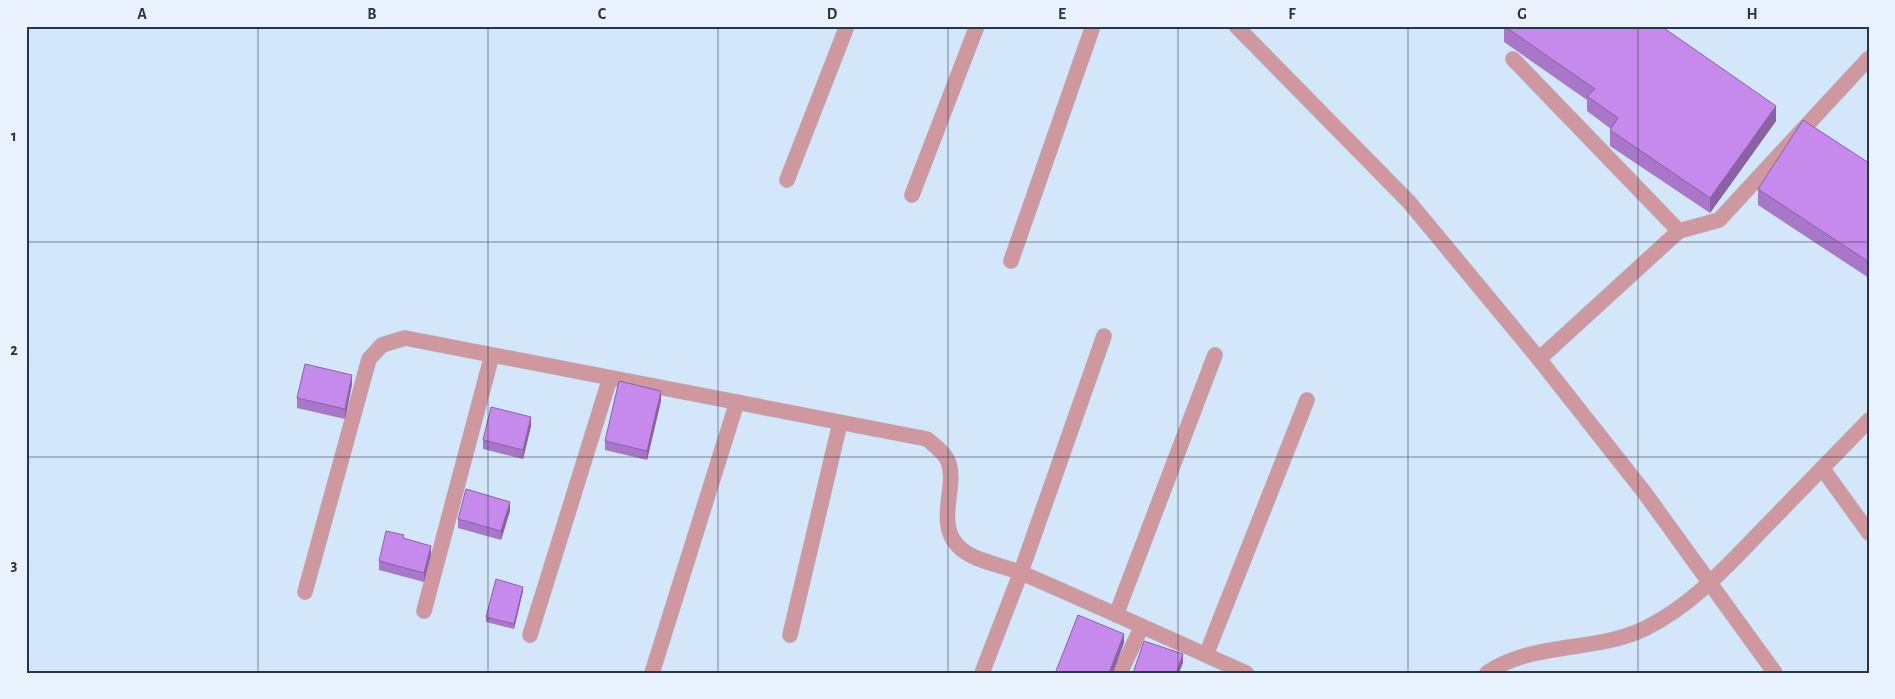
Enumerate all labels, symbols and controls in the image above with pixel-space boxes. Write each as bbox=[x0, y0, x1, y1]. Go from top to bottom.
text: A bbox=[137, 6, 147, 22]
text: B bbox=[367, 6, 377, 22]
text: C bbox=[598, 6, 607, 22]
text: D bbox=[827, 6, 838, 22]
text: E bbox=[1058, 6, 1066, 22]
text: F bbox=[1288, 6, 1296, 22]
text: G bbox=[1517, 6, 1527, 22]
text: H bbox=[1746, 6, 1758, 22]
text: 1 bbox=[11, 128, 17, 144]
text: 2 bbox=[10, 342, 18, 358]
text: 3 bbox=[11, 557, 18, 573]

